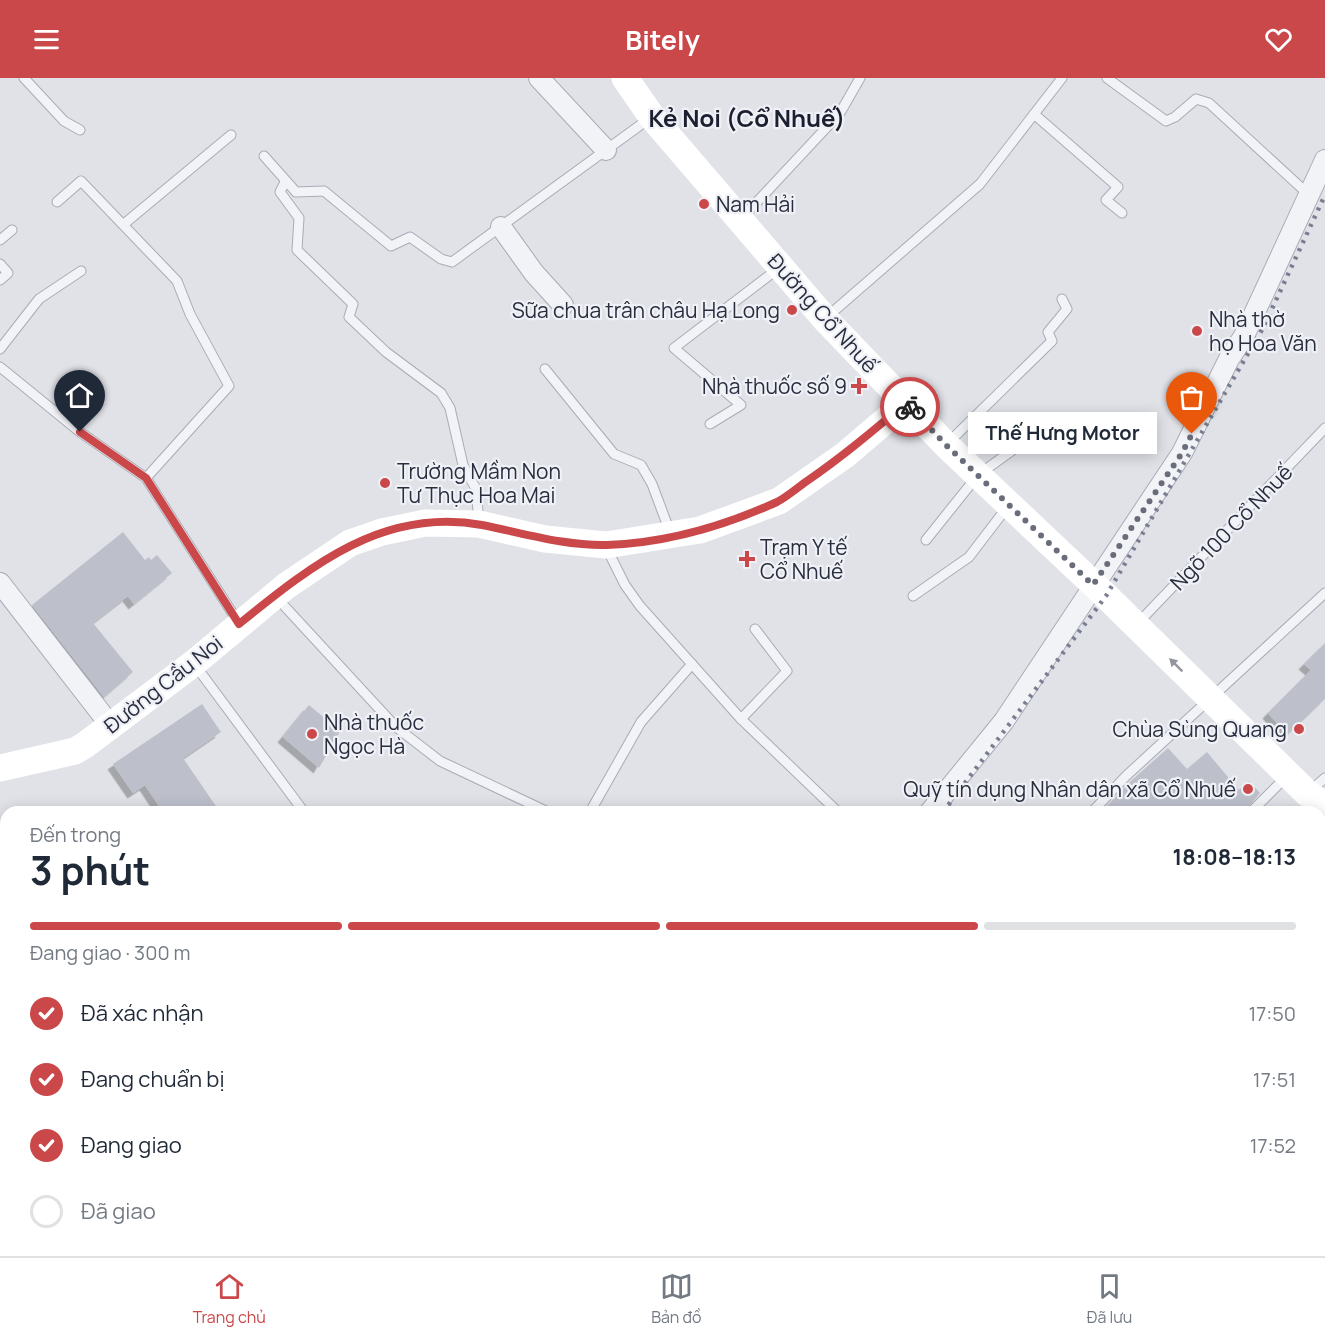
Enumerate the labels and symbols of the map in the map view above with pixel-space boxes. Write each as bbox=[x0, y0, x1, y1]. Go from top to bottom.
district label: Kẻ Noi (Cổ Nhuế) bbox=[649, 101, 845, 134]
place label: Nam Hải bbox=[716, 190, 795, 218]
marker: Nam Hải bbox=[697, 197, 711, 211]
street label: Đường Cổ Nhuế bbox=[762, 247, 884, 379]
place label: Sữa chua trân châu Hạ Long bbox=[512, 296, 780, 324]
marker: Sữa chua trân châu Hạ Long bbox=[785, 303, 799, 317]
place label: Nhà thờ họ Hoa Văn bbox=[1209, 305, 1317, 357]
marker: Nhà thờ họ Hoa Văn bbox=[1190, 324, 1204, 338]
pin bbox=[54, 370, 105, 432]
place label: Nhà thuốc số 9 bbox=[702, 372, 847, 400]
pin bbox=[1166, 372, 1217, 434]
courier bbox=[880, 377, 940, 437]
marker: Nhà thuốc số 9 bbox=[852, 379, 866, 393]
callout: Thế Hưng Motor bbox=[967, 413, 1156, 455]
place label: Trường Mầm Non Tư Thục Hoa Mai bbox=[397, 457, 561, 509]
street label: Ngõ 100 Cổ Nhuế bbox=[1164, 458, 1298, 596]
marker: Trường Mầm Non Tư Thục Hoa Mai bbox=[378, 476, 392, 490]
place label: Trạm Y tế Cổ Nhuế bbox=[760, 533, 848, 585]
marker: Trạm Y tế Cổ Nhuế bbox=[738, 550, 756, 568]
street label: Đường Cầu Noi bbox=[98, 629, 228, 739]
one-way arrow bbox=[1169, 657, 1183, 672]
place label: Nhà thuốc Ngọc Hà bbox=[324, 708, 424, 760]
place label: Chùa Sùng Quang bbox=[1112, 715, 1287, 743]
marker: Chùa Sùng Quang bbox=[1292, 722, 1306, 736]
marker: Nhà thuốc Ngọc Hà bbox=[305, 727, 319, 741]
place label: Quỹ tín dụng Nhân dân xã Cổ Nhuế bbox=[903, 775, 1236, 803]
marker: Quỹ tín dụng Nhân dân xã Cổ Nhuế bbox=[1241, 782, 1255, 796]

